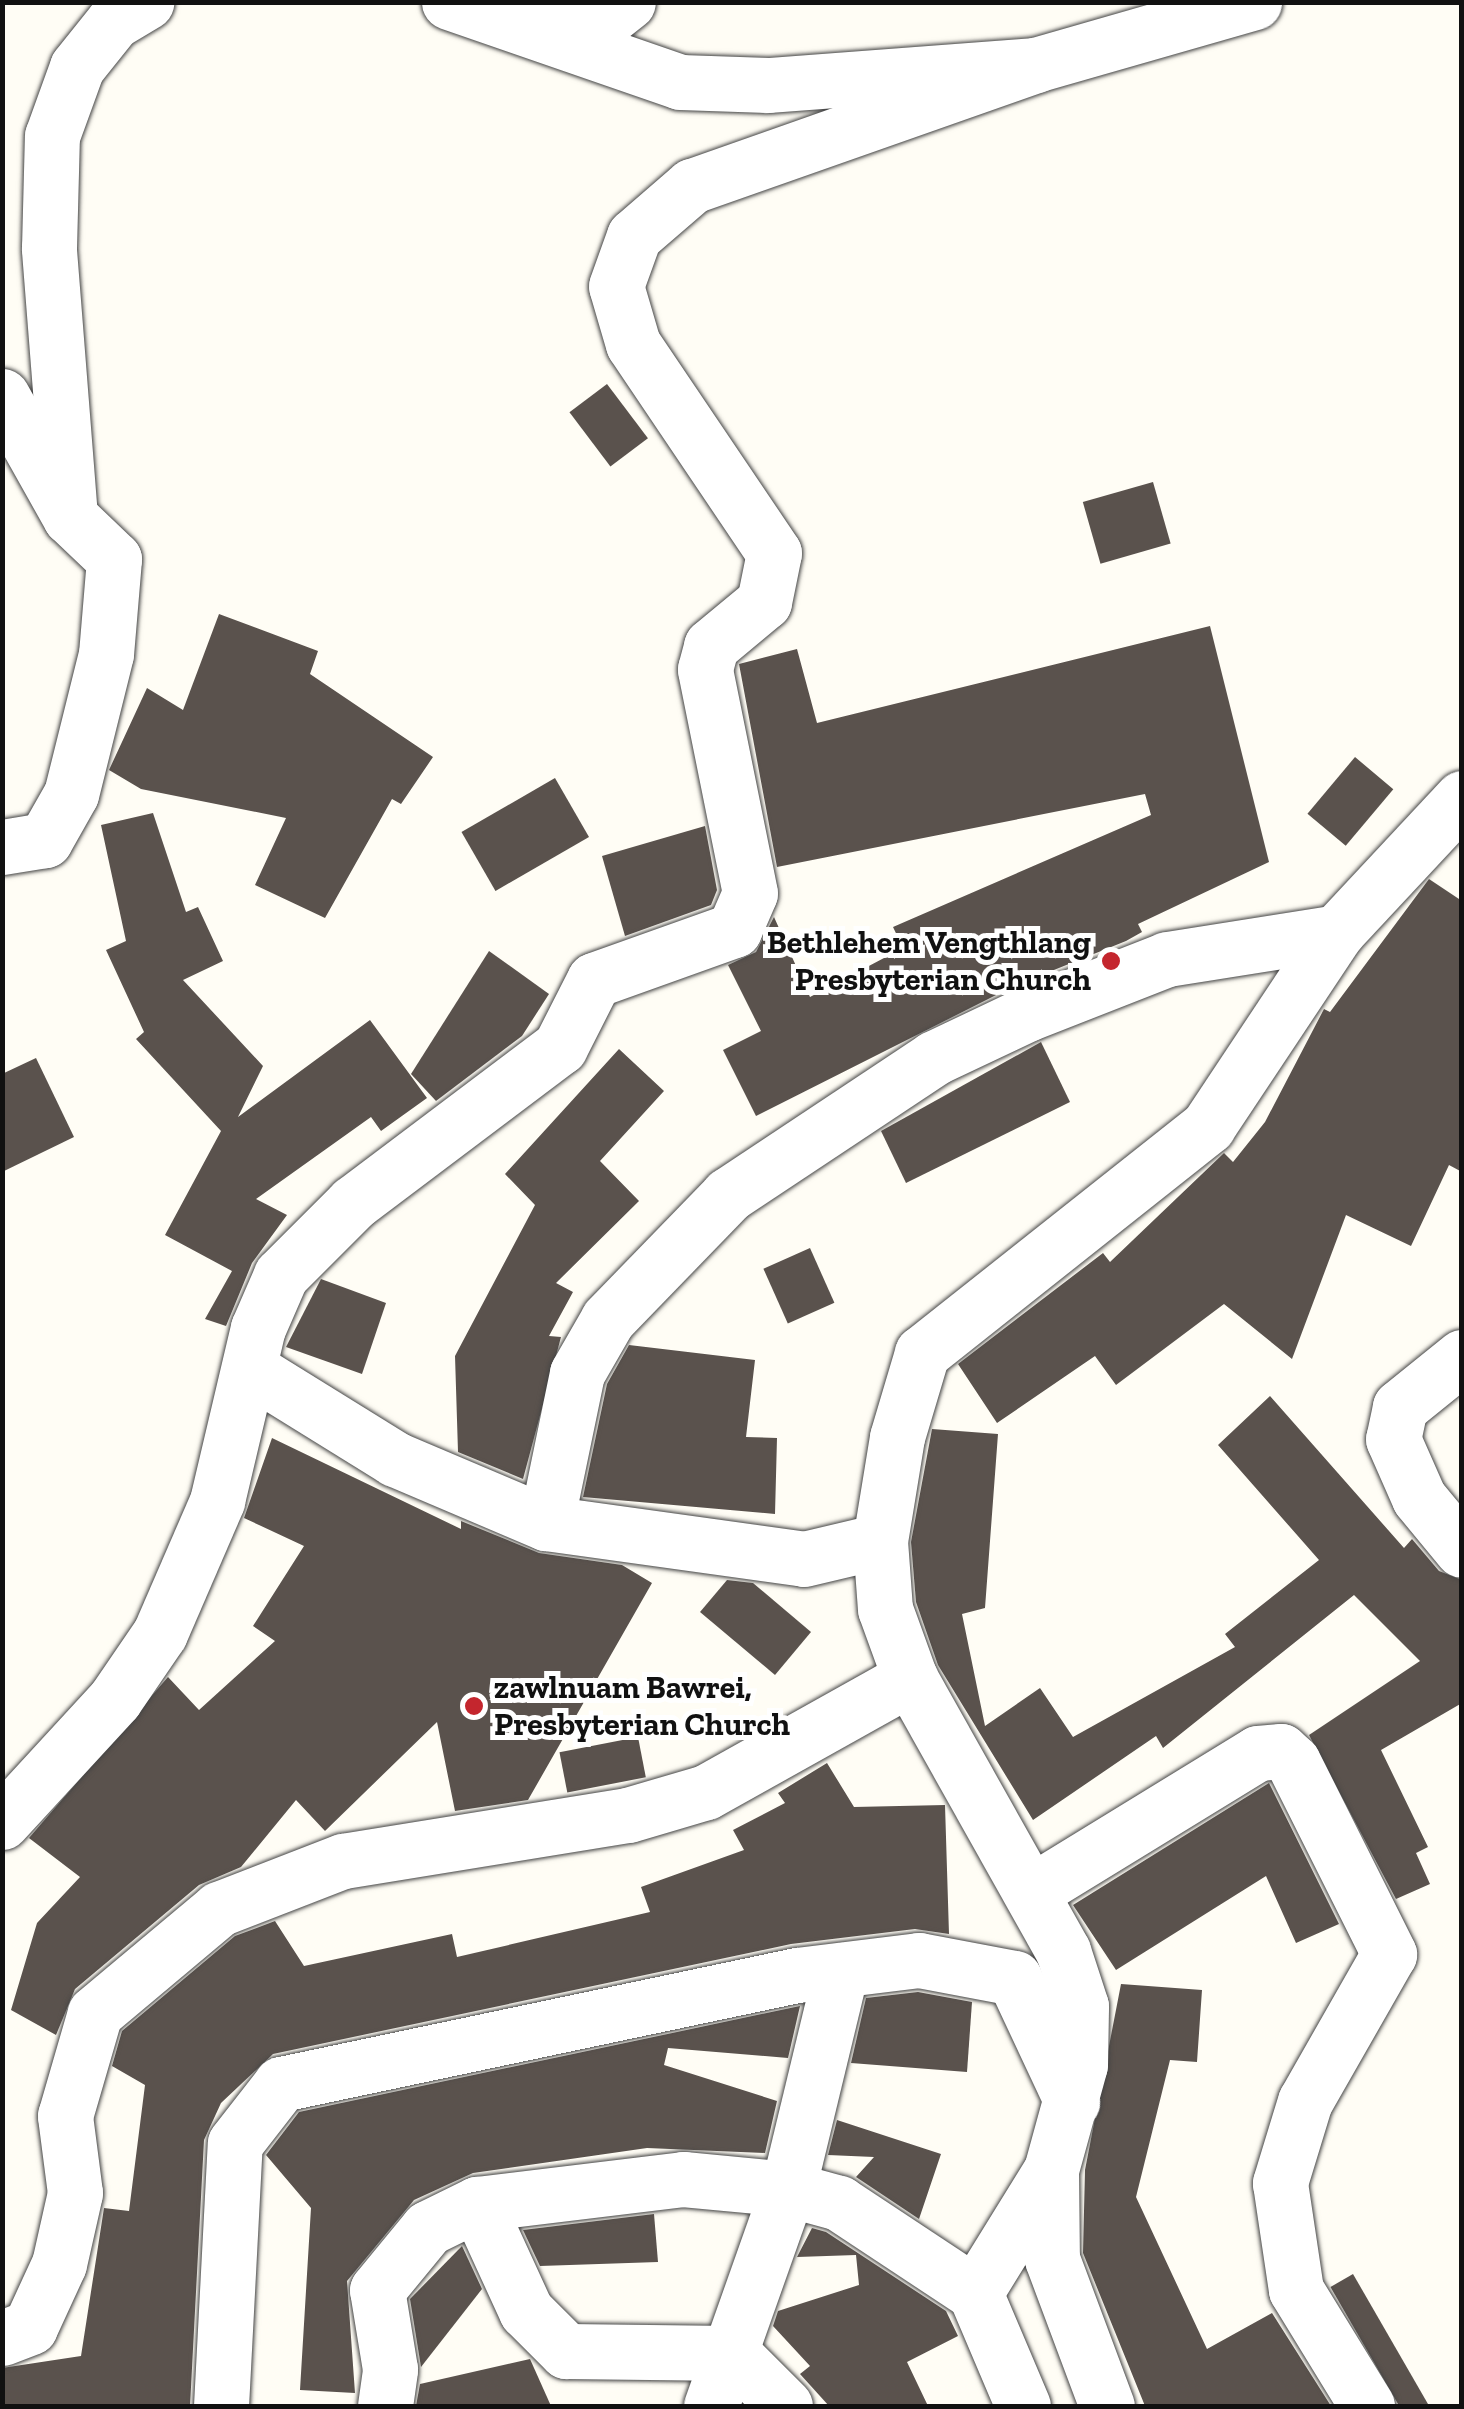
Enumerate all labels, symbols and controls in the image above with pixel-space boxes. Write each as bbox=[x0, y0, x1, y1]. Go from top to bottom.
place label: Bethlehem Vengthlang Presbyterian Church bbox=[766, 924, 1091, 999]
marker: Bethlehem Vengthlang Presbyterian Church bbox=[1100, 950, 1122, 972]
place label: zawlnuam Bawrei, Presbyterian Church bbox=[494, 1669, 790, 1744]
marker: zawlnuam Bawrei, Presbyterian Church bbox=[463, 1695, 485, 1717]

